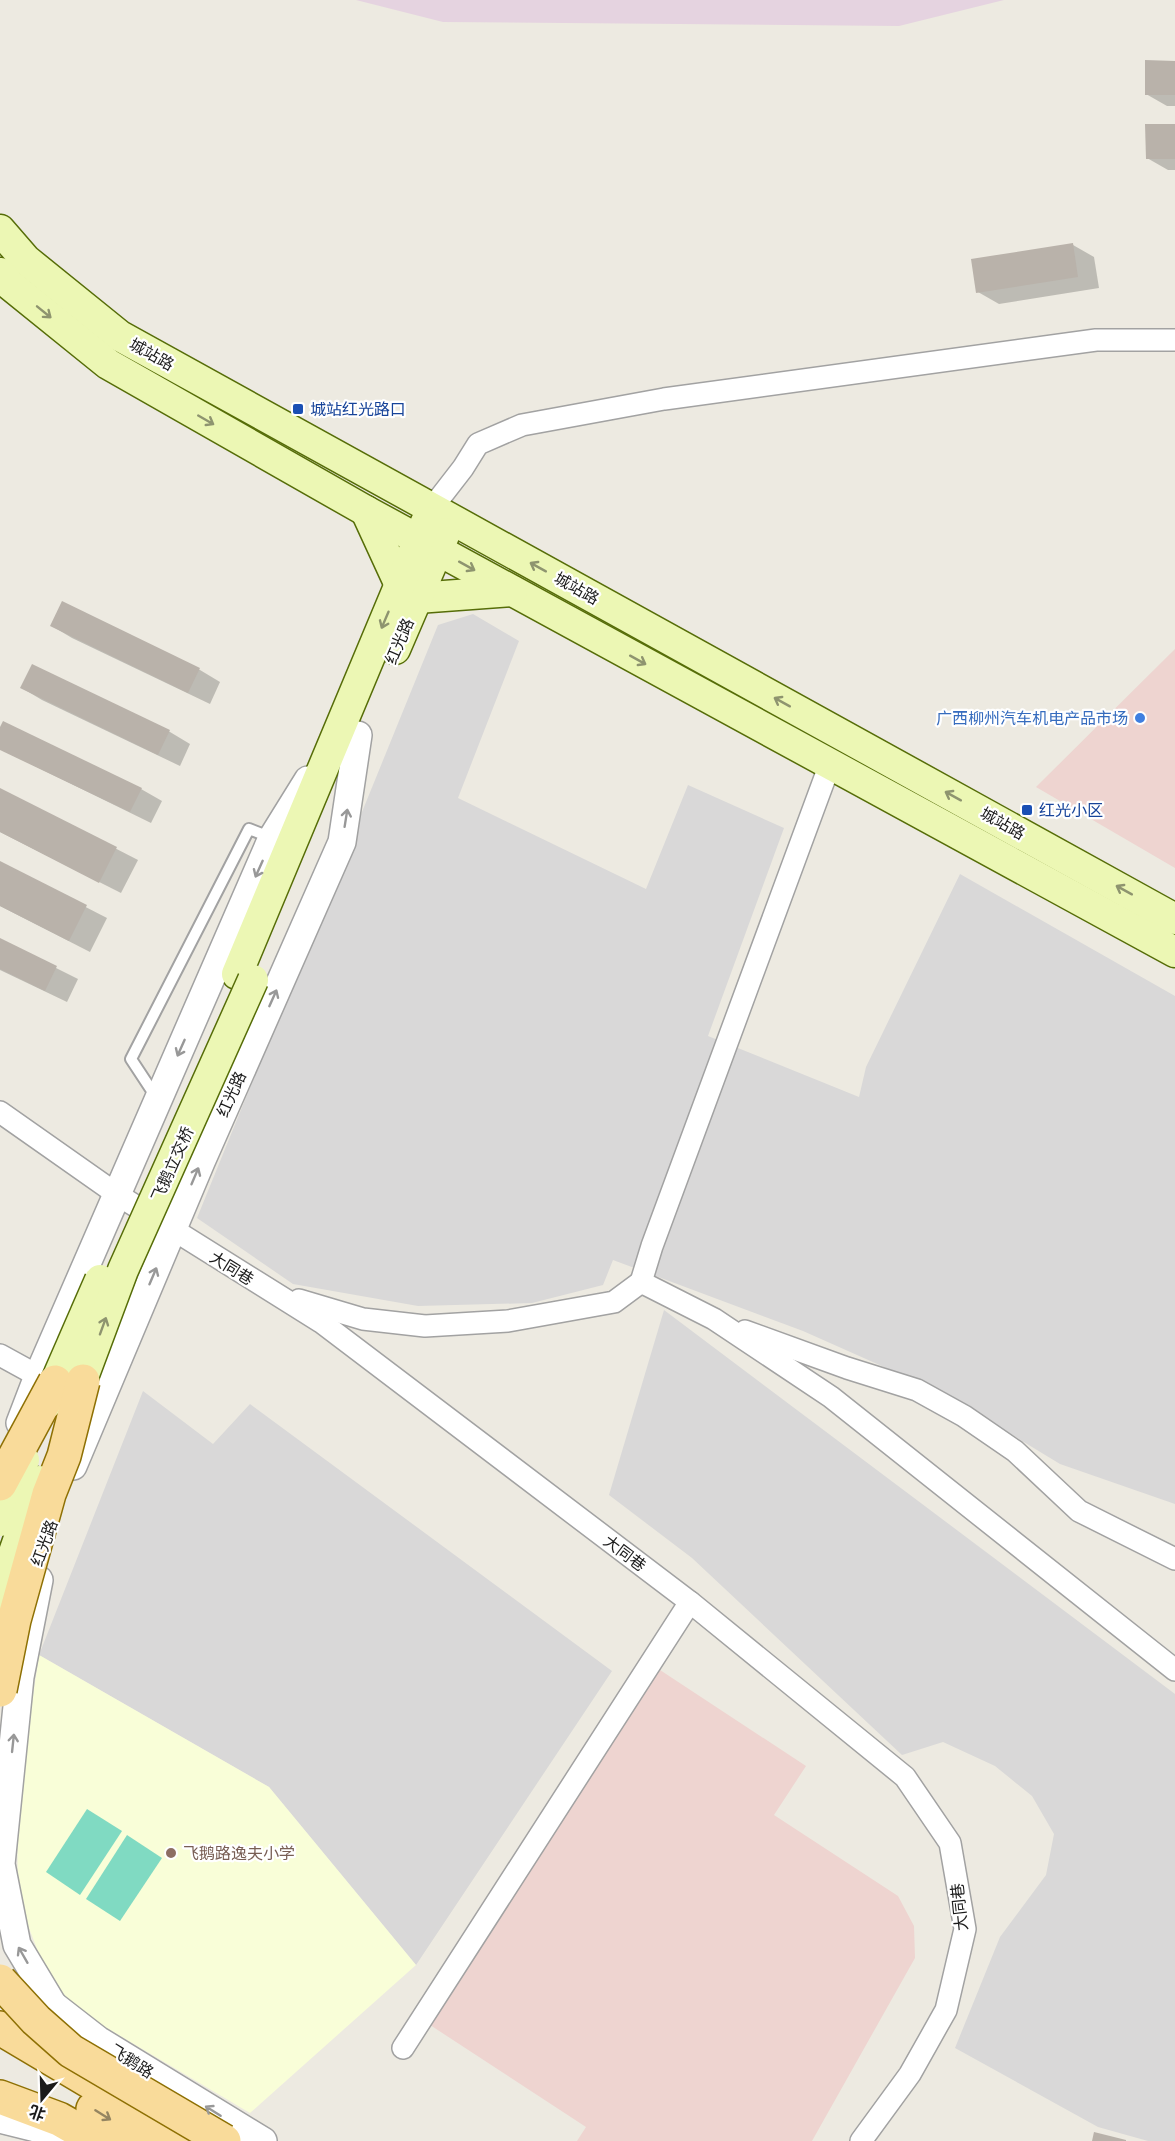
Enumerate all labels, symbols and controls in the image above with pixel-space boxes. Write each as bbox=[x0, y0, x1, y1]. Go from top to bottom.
one-way arrow bbox=[36, 305, 52, 318]
street label: 城站路 bbox=[127, 334, 177, 374]
place label: 城站红光路口 bbox=[310, 400, 406, 418]
marker: 城站红光路口 bbox=[291, 402, 305, 416]
one-way arrow bbox=[197, 414, 214, 426]
one-way arrow bbox=[458, 560, 475, 572]
one-way arrow bbox=[530, 561, 547, 573]
street label: 城站路 bbox=[552, 568, 602, 608]
one-way arrow bbox=[379, 610, 390, 629]
street label: 红光路 bbox=[381, 615, 417, 667]
one-way arrow bbox=[629, 655, 647, 666]
one-way arrow bbox=[774, 696, 792, 707]
place label: 广西柳州汽车机电产品市场 bbox=[936, 709, 1128, 727]
marker: 广西柳州汽车机电产品市场 bbox=[1133, 711, 1147, 725]
one-way arrow bbox=[945, 790, 962, 802]
place label: 红光小区 bbox=[1039, 801, 1103, 819]
street label: 城站路 bbox=[978, 803, 1028, 843]
marker: 红光小区 bbox=[1020, 803, 1034, 817]
one-way arrow bbox=[340, 808, 351, 828]
one-way arrow bbox=[252, 860, 264, 878]
one-way arrow bbox=[1116, 884, 1133, 896]
one-way arrow bbox=[268, 989, 280, 1007]
one-way arrow bbox=[175, 1038, 186, 1057]
street label: 红光路 bbox=[213, 1068, 249, 1120]
street label: 飞鹅立交桥 bbox=[148, 1124, 196, 1204]
one-way arrow bbox=[190, 1168, 201, 1186]
street label: 大同巷 bbox=[207, 1248, 257, 1288]
one-way arrow bbox=[148, 1268, 159, 1286]
one-way arrow bbox=[98, 1317, 109, 1336]
street label: 红光路 bbox=[27, 1517, 61, 1569]
street label: 大同巷 bbox=[600, 1531, 650, 1575]
one-way arrow bbox=[8, 1733, 19, 1753]
place label: 飞鹅路逸夫小学 bbox=[183, 1844, 295, 1862]
marker: 飞鹅路逸夫小学 bbox=[164, 1846, 178, 1860]
street label: 大同巷 bbox=[948, 1882, 970, 1932]
one-way arrow bbox=[17, 1947, 29, 1964]
street label: 飞鹅路 bbox=[107, 2041, 157, 2081]
north arrow bbox=[12, 2069, 72, 2129]
text: 北 bbox=[27, 2102, 48, 2124]
one-way arrow bbox=[205, 2104, 222, 2116]
one-way arrow bbox=[94, 2109, 111, 2121]

